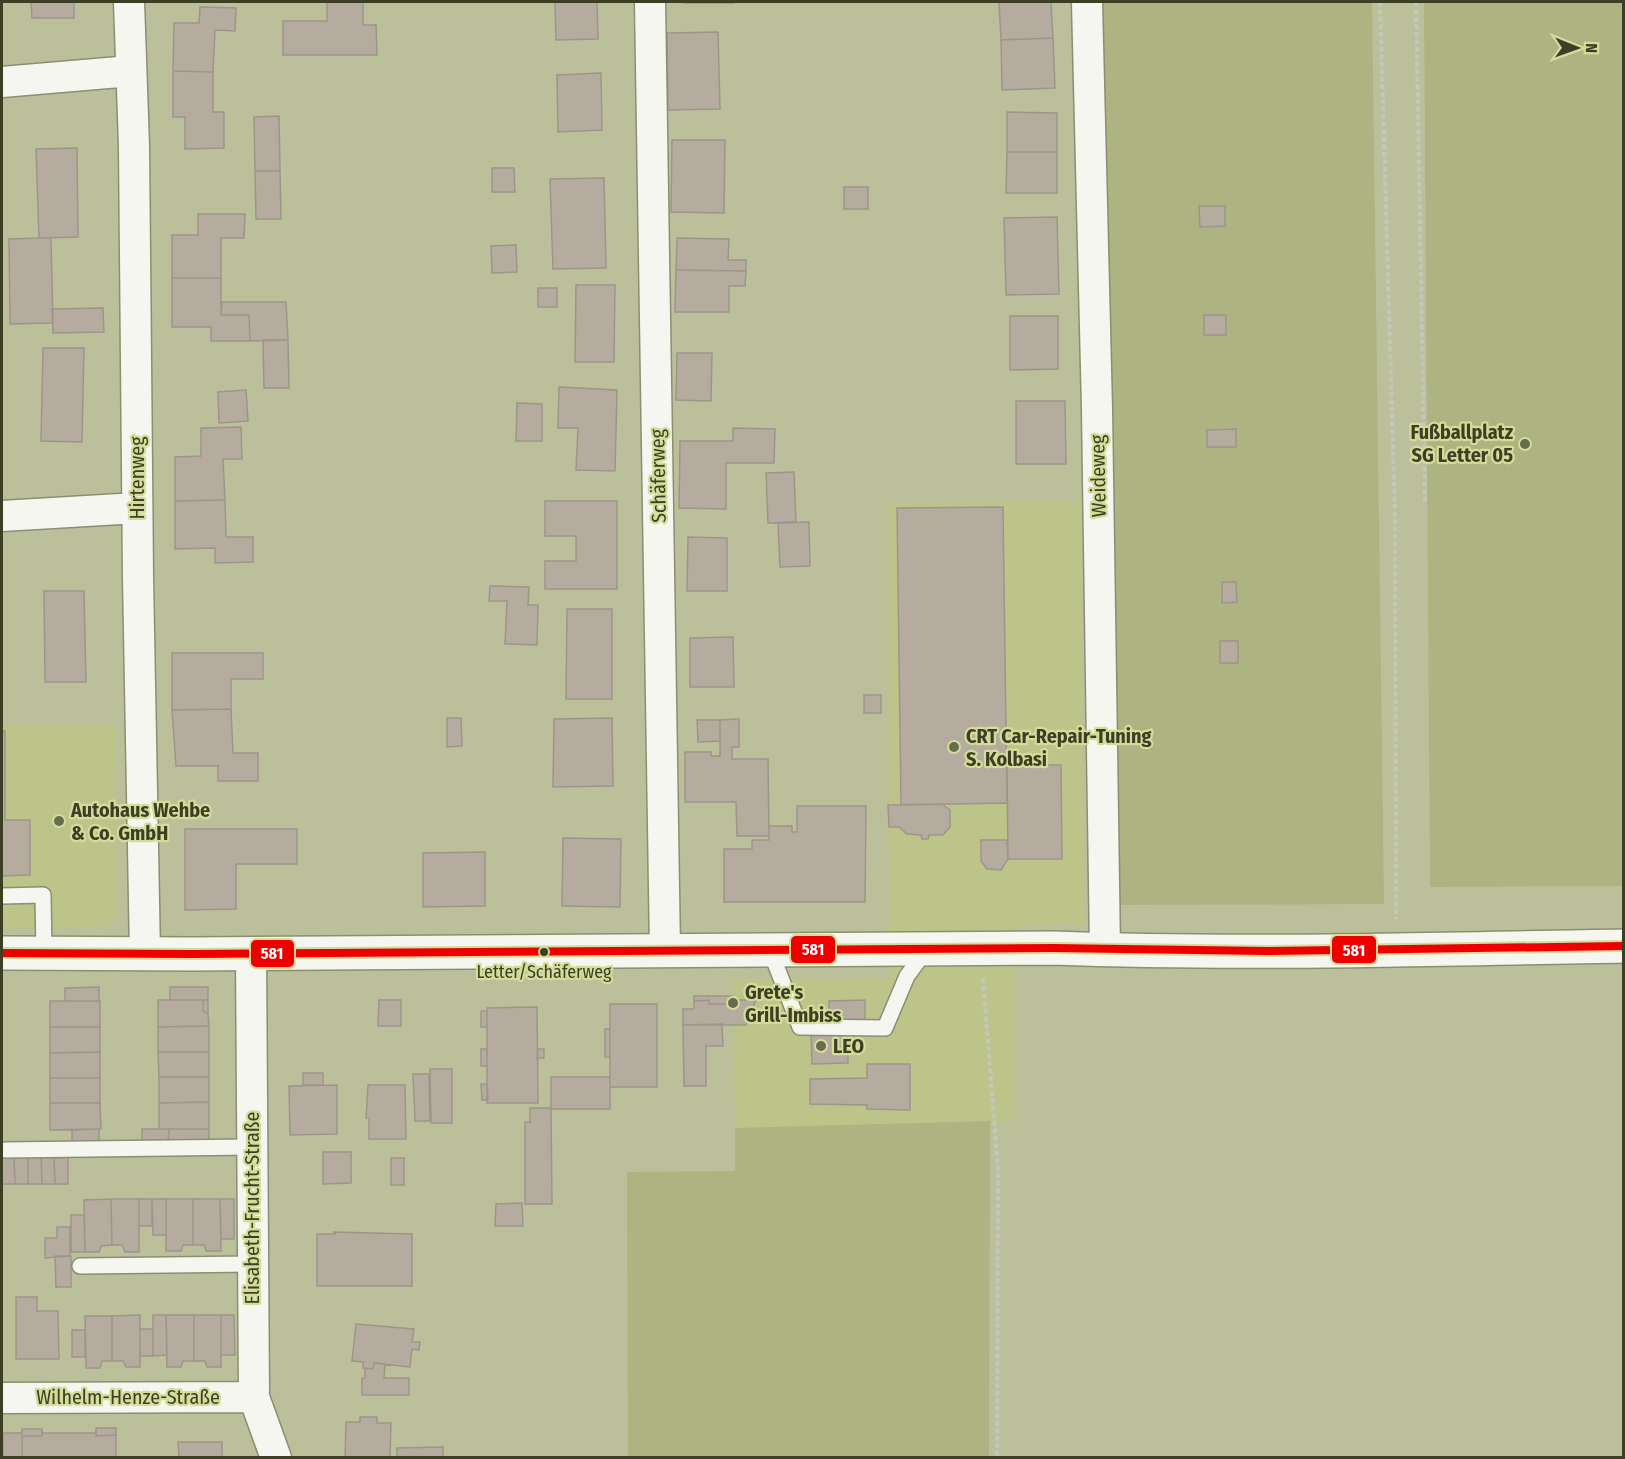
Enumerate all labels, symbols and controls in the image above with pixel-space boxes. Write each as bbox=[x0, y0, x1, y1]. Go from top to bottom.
north arrow bbox=[1547, 18, 1607, 78]
text: N bbox=[1582, 43, 1601, 53]
place label: Fußballplatz SG Letter 05 bbox=[1411, 420, 1514, 467]
street label: Schäferweg bbox=[645, 428, 671, 523]
street label: Weideweg bbox=[1085, 434, 1111, 518]
street label: Hirtenweg bbox=[125, 436, 149, 520]
marker: Fußballplatz SG Letter 05 bbox=[1518, 437, 1532, 451]
place label: CRT Car-Repair-Tuning S. Kolbasi bbox=[966, 724, 1151, 771]
marker: CRT Car-Repair-Tuning S. Kolbasi bbox=[947, 740, 961, 754]
place label: Autohaus Wehbe & Co. GmbH bbox=[70, 798, 210, 845]
marker: Autohaus Wehbe & Co. GmbH bbox=[52, 814, 66, 828]
line badge: 581 bbox=[790, 935, 836, 964]
line badge: 581 bbox=[1331, 935, 1377, 964]
line badge: 581 bbox=[250, 939, 295, 968]
text: 581 bbox=[802, 940, 824, 959]
text: 581 bbox=[1343, 941, 1365, 960]
text: 581 bbox=[261, 944, 283, 963]
marker: Letter/Schäferweg bbox=[538, 946, 550, 958]
place label: Letter/Schäferweg bbox=[476, 961, 612, 983]
place label: Grete's Grill-Imbiss bbox=[745, 980, 842, 1027]
marker: Grete's Grill-Imbiss bbox=[726, 996, 740, 1010]
place label: LEO bbox=[833, 1034, 864, 1058]
marker: LEO bbox=[814, 1039, 828, 1053]
street label: Elisabeth-Frucht-Straße bbox=[240, 1112, 264, 1304]
street label: Wilhelm-Henze-Straße bbox=[36, 1385, 220, 1409]

